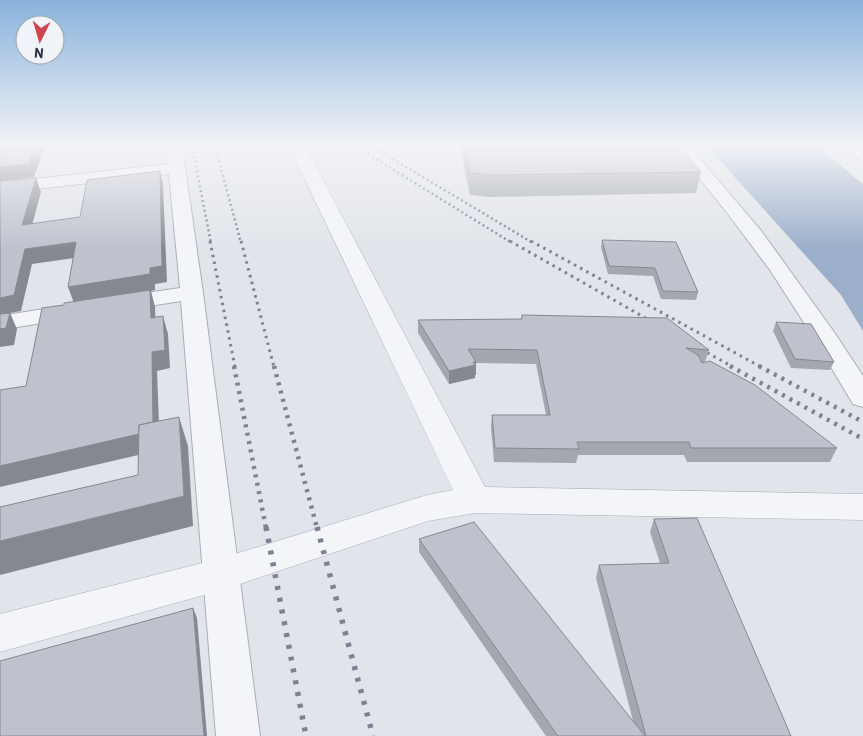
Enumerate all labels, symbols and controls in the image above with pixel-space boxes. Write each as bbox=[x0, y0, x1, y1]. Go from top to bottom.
north arrow bbox=[15, 15, 65, 65]
text: N bbox=[33, 45, 44, 62]

